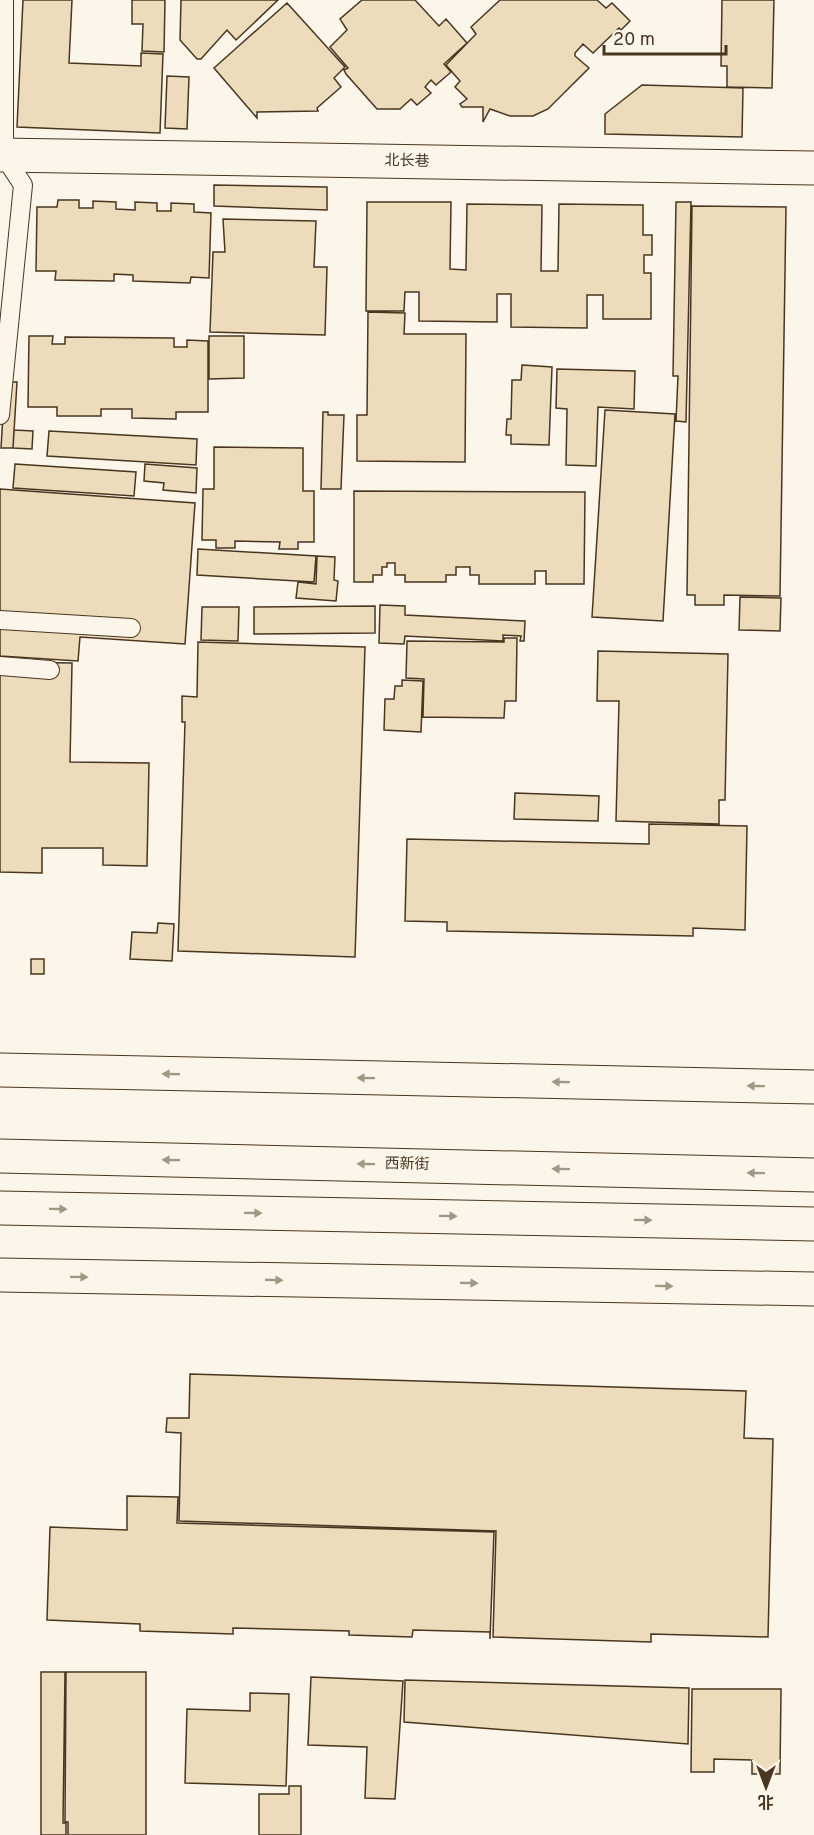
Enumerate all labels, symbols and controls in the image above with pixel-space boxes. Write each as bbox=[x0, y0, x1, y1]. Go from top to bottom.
scale bar bbox=[604, 18, 726, 56]
text: 20 m bbox=[613, 29, 655, 52]
street label: 北长巷 bbox=[384, 151, 430, 172]
one-way arrow bbox=[161, 1069, 180, 1078]
one-way arrow bbox=[356, 1073, 375, 1082]
one-way arrow bbox=[551, 1077, 570, 1086]
one-way arrow bbox=[746, 1081, 765, 1090]
one-way arrow bbox=[161, 1155, 180, 1165]
street label: 西新街 bbox=[384, 1155, 430, 1175]
one-way arrow bbox=[356, 1160, 375, 1169]
one-way arrow bbox=[551, 1164, 570, 1174]
one-way arrow bbox=[746, 1169, 765, 1178]
one-way arrow bbox=[49, 1204, 68, 1213]
one-way arrow bbox=[244, 1208, 263, 1217]
one-way arrow bbox=[439, 1212, 458, 1221]
one-way arrow bbox=[634, 1215, 653, 1225]
one-way arrow bbox=[70, 1272, 89, 1281]
one-way arrow bbox=[265, 1275, 284, 1285]
one-way arrow bbox=[460, 1278, 479, 1288]
one-way arrow bbox=[655, 1281, 674, 1291]
north arrow bbox=[736, 1757, 796, 1817]
text: 北 bbox=[758, 1790, 774, 1810]

